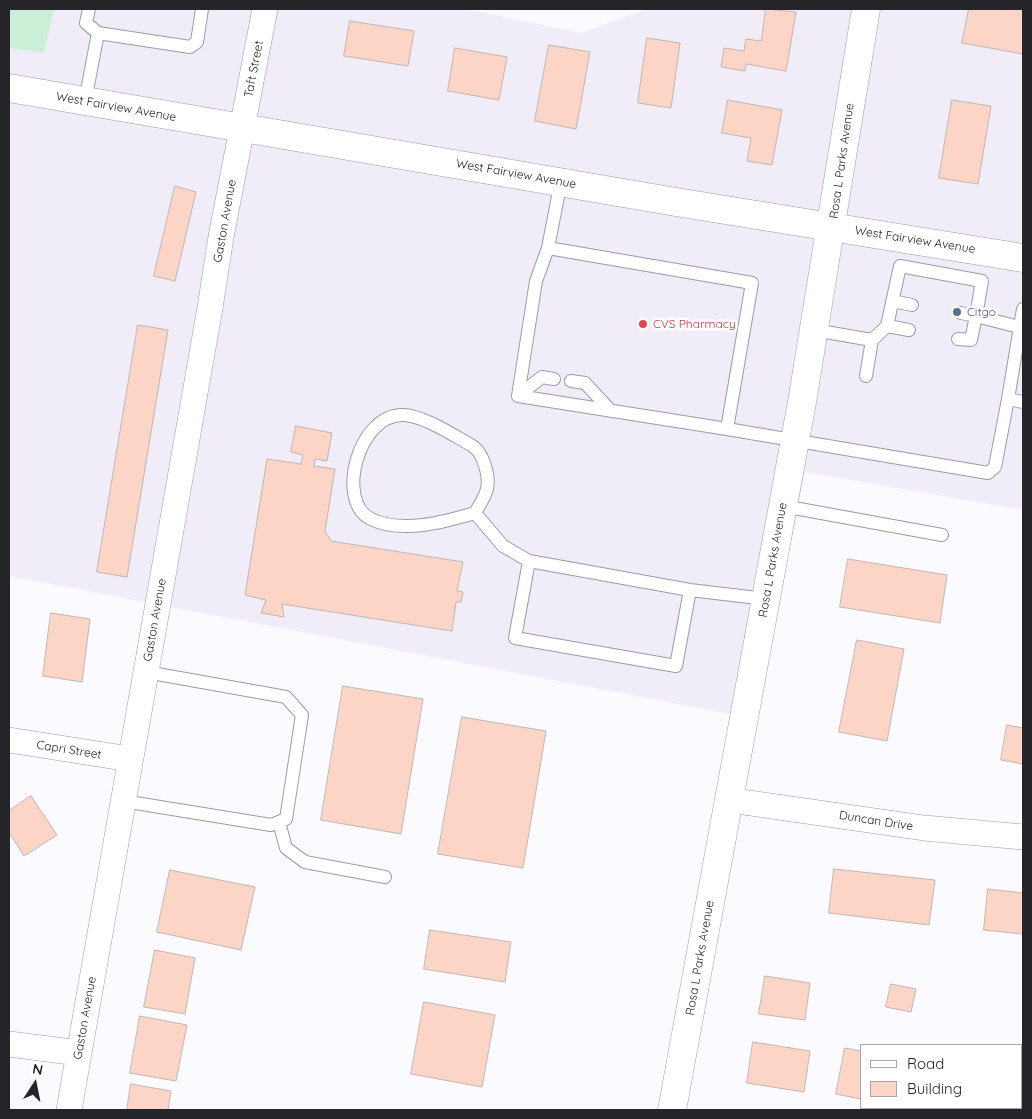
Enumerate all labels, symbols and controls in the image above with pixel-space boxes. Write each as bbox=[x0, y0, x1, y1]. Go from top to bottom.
street label: Taft Street bbox=[241, 39, 267, 99]
street label: West Fairview Avenue bbox=[55, 89, 177, 125]
street label: Rosa L Parks Avenue bbox=[827, 102, 857, 220]
street label: West Fairview Avenue bbox=[455, 156, 577, 192]
street label: Gaston Avenue bbox=[211, 178, 239, 264]
street label: West Fairview Avenue bbox=[854, 223, 976, 257]
place label: Citgo bbox=[967, 305, 996, 319]
marker: Citgo bbox=[951, 306, 963, 318]
place label: CVS Pharmacy bbox=[653, 317, 736, 331]
marker: CVS Pharmacy bbox=[637, 318, 649, 330]
street label: Rosa L Parks Avenue bbox=[756, 501, 790, 619]
street label: Gaston Avenue bbox=[141, 577, 169, 663]
street label: Capri Street bbox=[35, 738, 103, 762]
street label: Duncan Drive bbox=[838, 808, 914, 834]
street label: Rosa L Parks Avenue bbox=[683, 899, 717, 1017]
street label: Gaston Avenue bbox=[71, 975, 99, 1061]
legend bbox=[860, 1044, 1022, 1109]
text: Road bbox=[907, 1054, 944, 1073]
north arrow bbox=[10, 1059, 60, 1109]
text: N bbox=[31, 1059, 45, 1079]
text: Building bbox=[907, 1079, 962, 1098]

